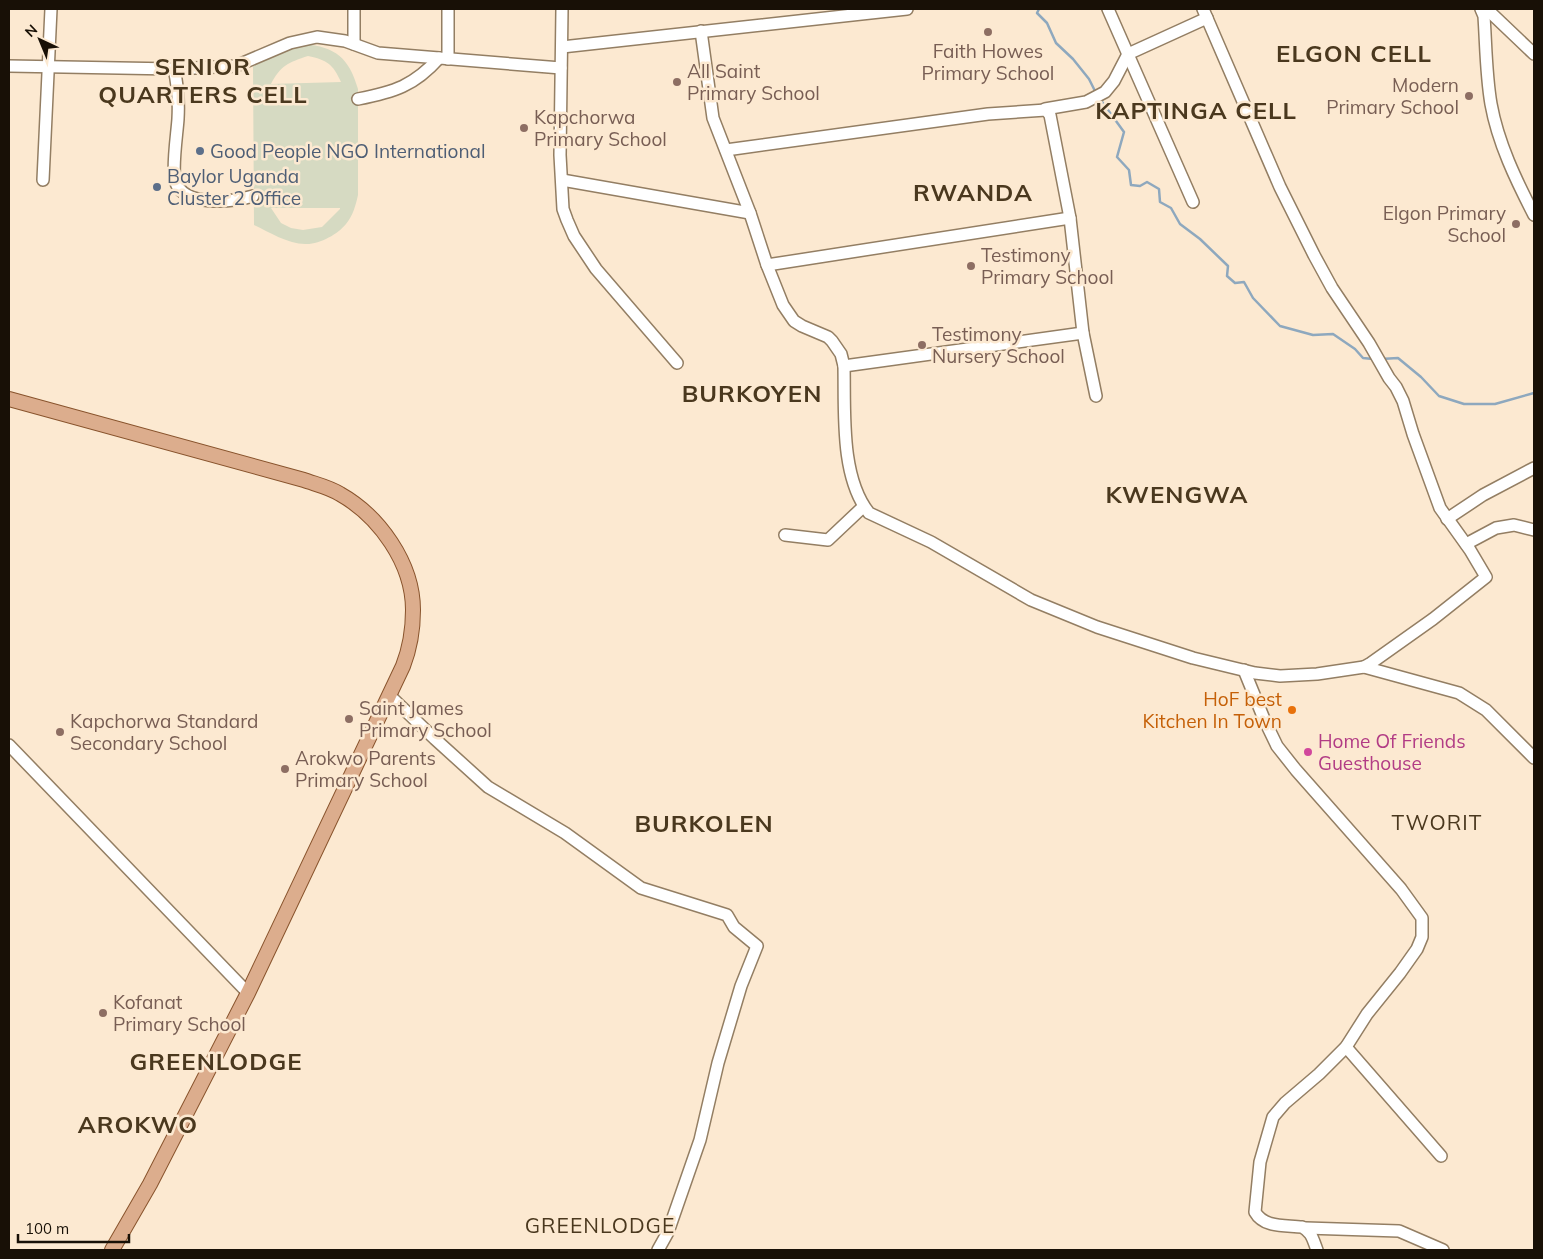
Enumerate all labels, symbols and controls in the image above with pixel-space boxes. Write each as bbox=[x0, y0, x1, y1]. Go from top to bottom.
north arrow bbox=[15, 15, 65, 65]
text: N bbox=[21, 21, 41, 41]
marker: Faith Howes Primary School bbox=[982, 26, 994, 38]
district label: ELGON CELL bbox=[1276, 38, 1432, 68]
place label: Faith Howes Primary School bbox=[922, 39, 1054, 85]
district label: SENIOR QUARTERS CELL bbox=[98, 51, 308, 109]
place label: All Saint Primary School bbox=[687, 59, 820, 105]
place label: Modern Primary School bbox=[1326, 73, 1459, 119]
marker: All Saint Primary School bbox=[671, 76, 683, 88]
marker: Modern Primary School bbox=[1463, 90, 1475, 102]
district label: KAPTINGA CELL bbox=[1095, 95, 1297, 125]
place label: Kapchorwa Primary School bbox=[534, 105, 667, 151]
marker: Kapchorwa Primary School bbox=[518, 122, 530, 134]
place label: Good People NGO International bbox=[210, 139, 485, 163]
marker: Good People NGO International bbox=[194, 145, 206, 157]
place label: Baylor Uganda Cluster 2 Office bbox=[167, 164, 301, 210]
district label: RWANDA bbox=[913, 177, 1033, 207]
marker: Baylor Uganda Cluster 2 Office bbox=[151, 181, 163, 193]
place label: Elgon Primary School bbox=[1383, 201, 1506, 247]
marker: Elgon Primary School bbox=[1510, 218, 1522, 230]
place label: Testimony Primary School bbox=[981, 243, 1114, 289]
marker: Testimony Primary School bbox=[965, 260, 977, 272]
place label: Testimony Nursery School bbox=[932, 322, 1065, 368]
marker: Testimony Nursery School bbox=[916, 339, 928, 351]
district label: BURKOYEN bbox=[682, 378, 822, 408]
district label: KWENGWA bbox=[1106, 479, 1248, 509]
place label: HoF best Kitchen In Town bbox=[1143, 687, 1282, 733]
place label: Saint James Primary School bbox=[359, 696, 492, 742]
marker: HoF best Kitchen In Town bbox=[1286, 704, 1298, 716]
place label: Kapchorwa Standard Secondary School bbox=[70, 709, 258, 755]
marker: Saint James Primary School bbox=[343, 713, 355, 725]
marker: Kapchorwa Standard Secondary School bbox=[54, 726, 66, 738]
place label: Home Of Friends Guesthouse bbox=[1318, 729, 1466, 775]
place label: Arokwo Parents Primary School bbox=[295, 746, 436, 792]
marker: Home Of Friends Guesthouse bbox=[1302, 746, 1314, 758]
marker: Arokwo Parents Primary School bbox=[279, 763, 291, 775]
district label: BURKOLEN bbox=[634, 808, 774, 838]
district label: TWORIT bbox=[1392, 809, 1482, 835]
place label: Kofanat Primary School bbox=[113, 990, 246, 1036]
marker: Kofanat Primary School bbox=[97, 1007, 109, 1019]
district label: GREENLODGE bbox=[129, 1046, 303, 1076]
district label: AROKWO bbox=[78, 1109, 198, 1139]
scale bar bbox=[18, 1212, 129, 1244]
district label: GREENLODGE bbox=[525, 1212, 675, 1238]
text: 100 m bbox=[25, 1219, 69, 1238]

